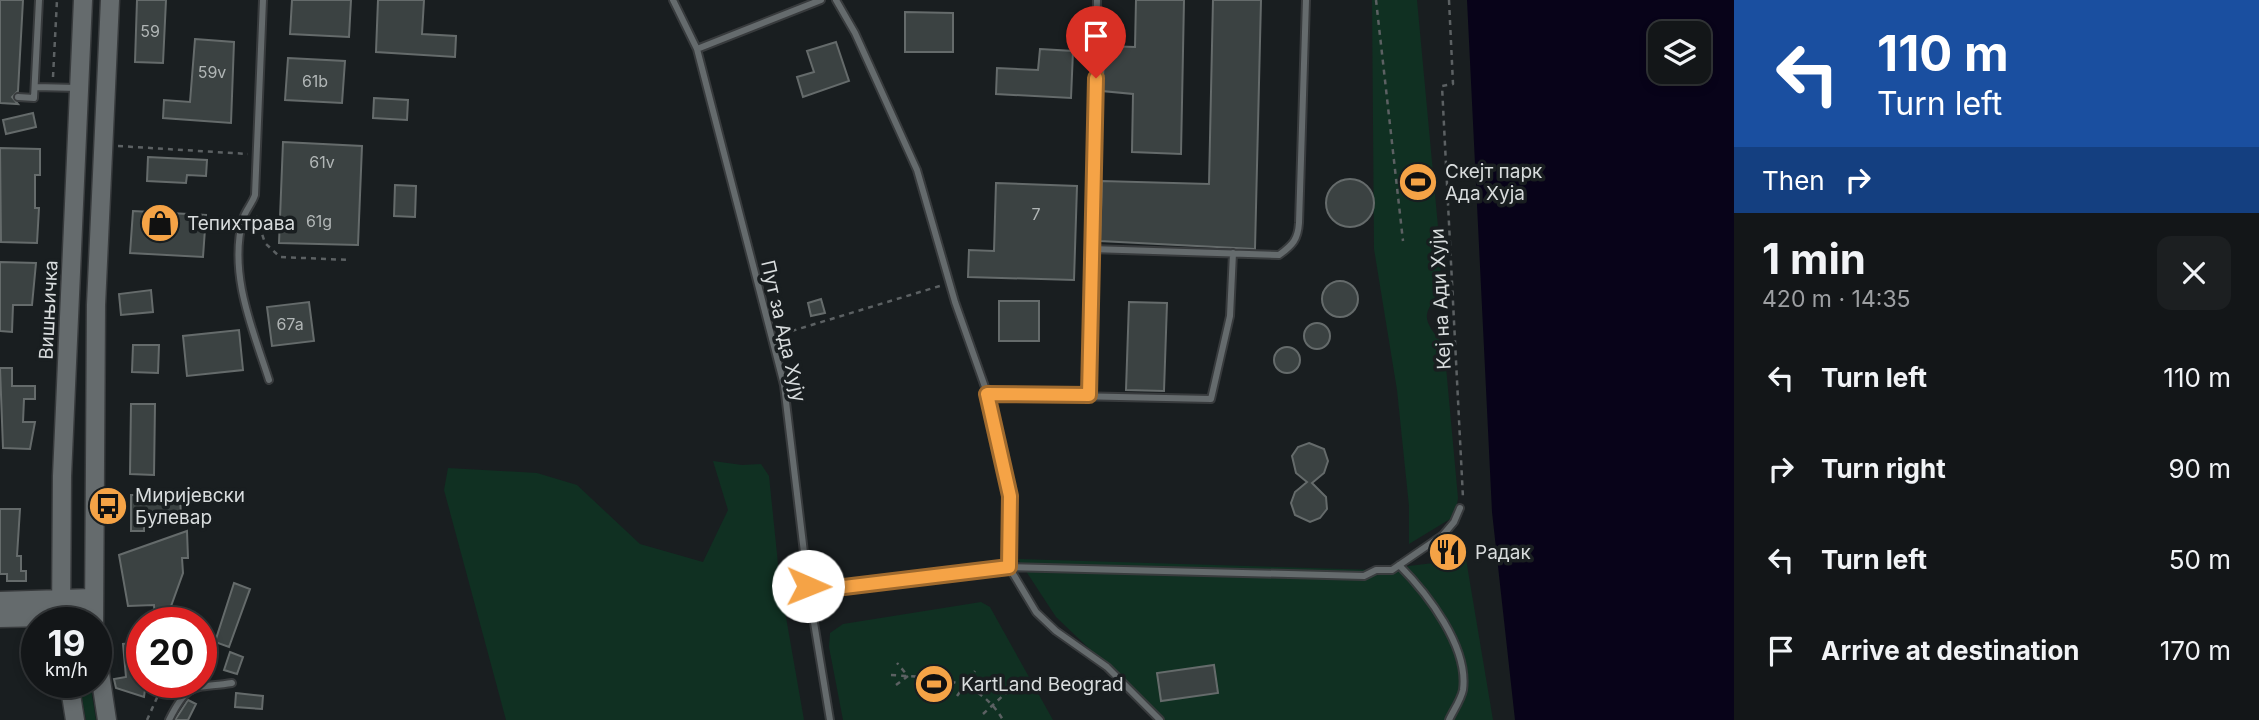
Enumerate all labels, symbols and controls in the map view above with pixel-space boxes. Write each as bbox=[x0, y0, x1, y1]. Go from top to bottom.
pin bbox=[1066, 6, 1126, 78]
icon: arrive bbox=[1077, 17, 1115, 55]
house number: 59 bbox=[140, 21, 160, 41]
map controls bbox=[1648, 21, 1711, 84]
button: layers bbox=[1648, 21, 1711, 84]
text: 110 m bbox=[1877, 24, 2009, 83]
icon: left bbox=[1762, 28, 1853, 119]
house number: 59v bbox=[198, 62, 226, 82]
house number: 61b bbox=[302, 71, 328, 91]
text: Turn left bbox=[1877, 84, 2002, 123]
house number: 61v bbox=[309, 152, 335, 172]
place label: Скејт парк Ада Хуја bbox=[1445, 160, 1543, 205]
sports icon: Скејт парк Ада Хуја bbox=[1397, 161, 1439, 203]
icon: right bbox=[1839, 161, 1877, 199]
text: Then bbox=[1762, 165, 1825, 196]
shop icon: Тепихтрава bbox=[139, 202, 181, 244]
house number: 7 bbox=[1031, 204, 1041, 224]
house number: 61g bbox=[306, 211, 332, 231]
place label: Тепихтрава bbox=[187, 212, 295, 235]
street label: Кеј на Ади Хуји bbox=[1425, 228, 1456, 370]
text: 1 min bbox=[1762, 233, 1866, 284]
button: close bbox=[2157, 236, 2231, 310]
street label: Пут за Ада Хују bbox=[756, 258, 811, 405]
street label: Вишњичка bbox=[34, 260, 63, 360]
text: 420 m · 14:35 bbox=[1762, 285, 1911, 313]
house number: 67a bbox=[276, 314, 304, 334]
icon: left bbox=[1762, 359, 1800, 397]
text: Turn left bbox=[1821, 362, 1927, 393]
text: 110 m bbox=[2163, 362, 2231, 393]
icon: right bbox=[1762, 450, 1800, 488]
text: Turn right bbox=[1821, 453, 1946, 484]
text: 90 m bbox=[2168, 453, 2231, 484]
place label: Миријевски Булевар bbox=[135, 484, 245, 529]
bus stop icon: Миријевски Булевар bbox=[87, 485, 129, 527]
restaurant icon: Радак bbox=[1427, 531, 1469, 573]
place label: Радак bbox=[1475, 541, 1531, 564]
icon: left bbox=[1762, 541, 1800, 579]
text: Turn left bbox=[1821, 544, 1927, 575]
text: 50 m bbox=[2169, 544, 2231, 575]
position arrow bbox=[771, 549, 845, 623]
speed limit sign: 20 bbox=[126, 607, 217, 698]
text: 19 bbox=[48, 622, 85, 664]
icon: arrive bbox=[1762, 632, 1800, 670]
text: Arrive at destination bbox=[1821, 635, 2080, 666]
text: 170 m bbox=[2160, 635, 2231, 666]
text: km/h bbox=[45, 659, 88, 680]
sports icon: KartLand Beograd bbox=[913, 663, 955, 705]
place label: KartLand Beograd bbox=[961, 673, 1124, 696]

